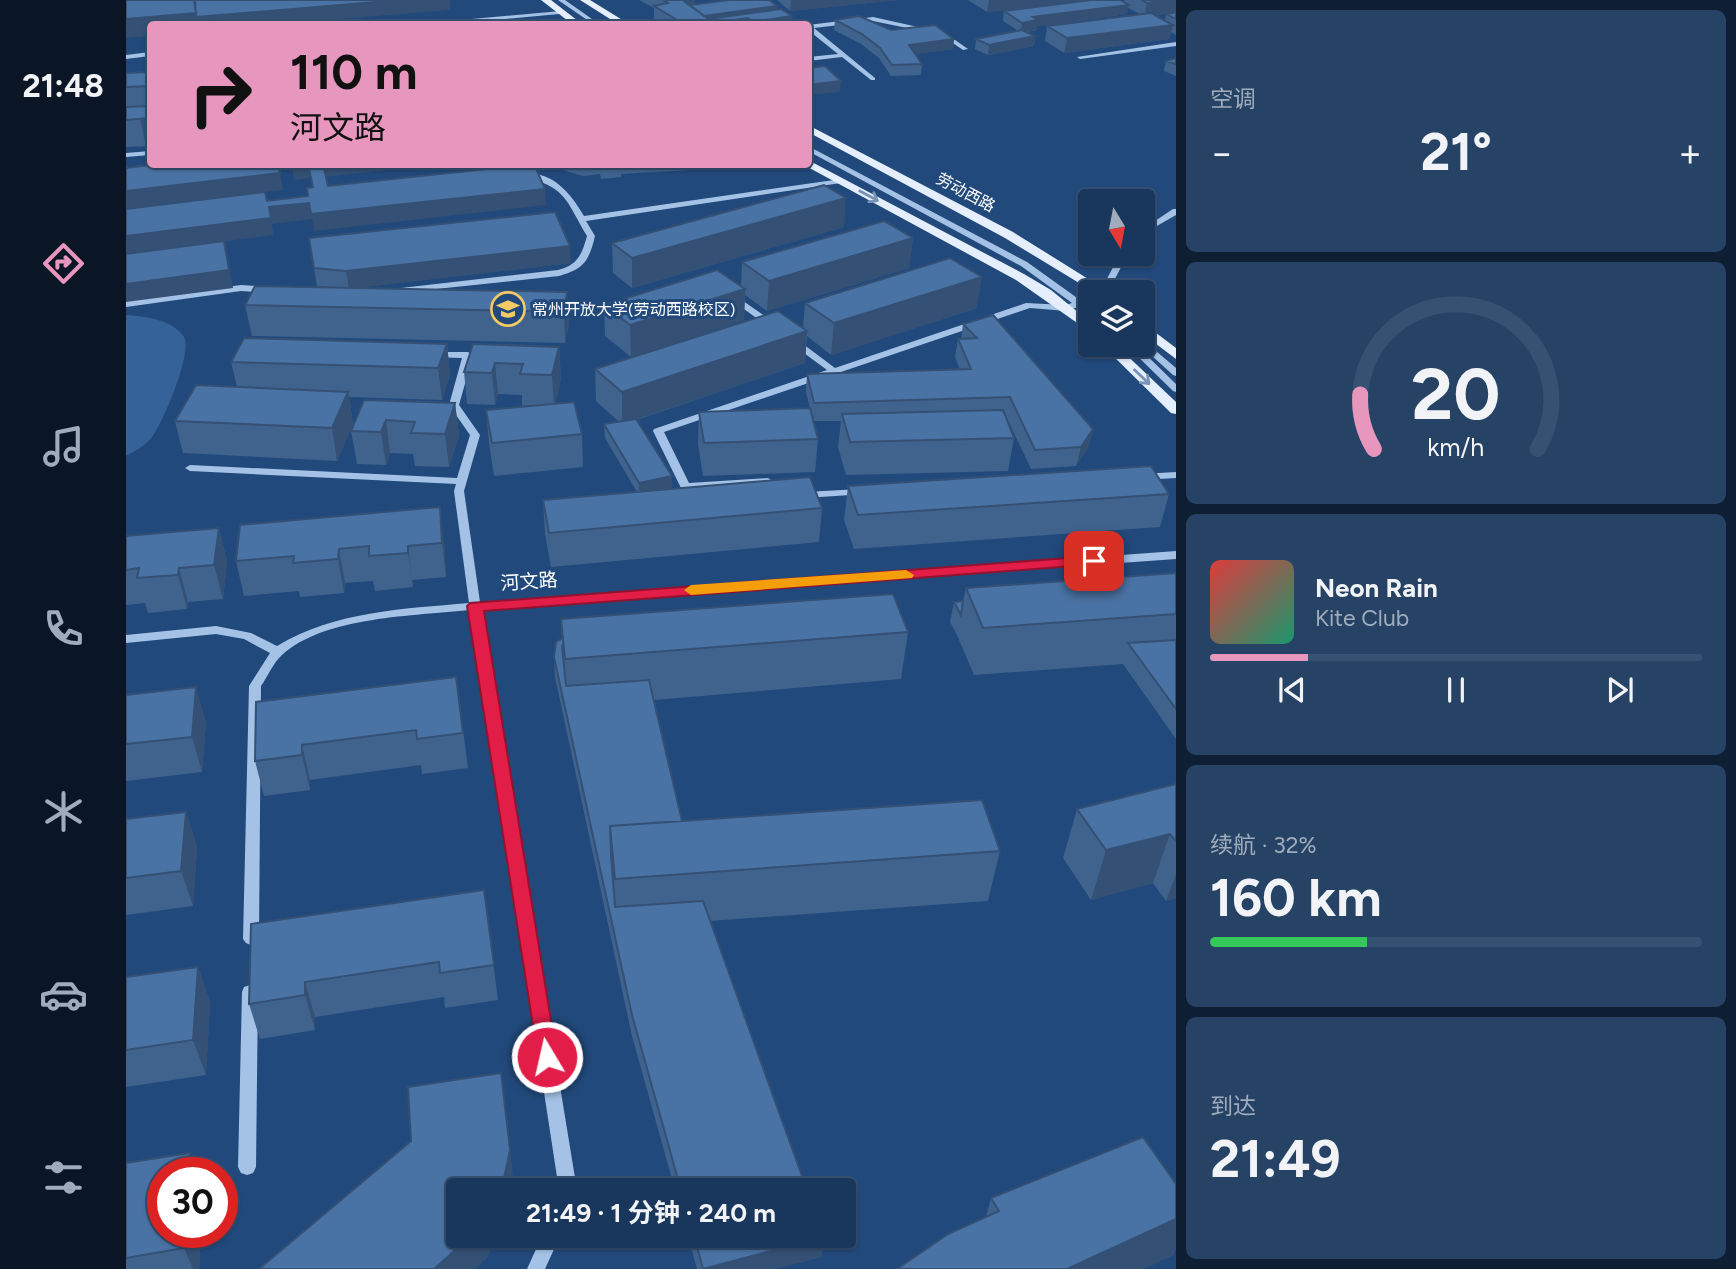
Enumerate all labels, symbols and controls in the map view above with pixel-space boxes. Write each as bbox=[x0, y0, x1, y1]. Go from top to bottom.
text: 110 m bbox=[290, 42, 418, 101]
icon: right bbox=[175, 49, 266, 140]
text: 21:48 bbox=[22, 67, 104, 105]
text: 空调 bbox=[1210, 85, 1256, 113]
text: 河文路 bbox=[290, 109, 386, 147]
text: 21° bbox=[1420, 121, 1492, 183]
text: − bbox=[1210, 130, 1234, 176]
text: + bbox=[1678, 130, 1702, 176]
street label: 劳动西路 bbox=[933, 169, 998, 216]
one-way arrow bbox=[858, 189, 878, 203]
north arrow bbox=[1078, 189, 1155, 266]
map controls bbox=[1078, 189, 1155, 357]
icon: directions bbox=[39, 239, 88, 288]
button: layers bbox=[1078, 280, 1155, 357]
school or university icon: 常州开放大学(劳动西路校区) bbox=[489, 290, 527, 328]
place label: 常州开放大学(劳动西路校区) bbox=[532, 300, 735, 319]
text: 20 bbox=[1411, 350, 1501, 437]
one-way arrow bbox=[1134, 369, 1151, 386]
icon: music bbox=[39, 422, 88, 471]
text: km/h bbox=[1427, 431, 1485, 461]
pin bbox=[1064, 531, 1124, 591]
icon: arrive bbox=[1075, 542, 1113, 580]
street label: 河文路 bbox=[500, 568, 558, 595]
text: Neon Rain bbox=[1315, 572, 1438, 604]
icon: phone bbox=[39, 604, 88, 653]
text: Kite Club bbox=[1315, 604, 1409, 632]
icon: previous bbox=[1273, 671, 1311, 709]
icon: pause bbox=[1437, 671, 1475, 709]
icon: next bbox=[1601, 671, 1639, 709]
icon: climate bbox=[39, 787, 88, 836]
text: 续航 · 32% bbox=[1210, 831, 1317, 859]
text: 160 km bbox=[1210, 867, 1382, 929]
icon: car bbox=[39, 970, 88, 1019]
position arrow bbox=[510, 1020, 584, 1094]
text: 到达 bbox=[1210, 1092, 1256, 1120]
text: 21:49 bbox=[1210, 1128, 1341, 1190]
icon: filters bbox=[39, 1153, 88, 1202]
speed limit sign: 30 bbox=[147, 1157, 238, 1248]
text: 21:49 · 1 分钟 · 240 m bbox=[526, 1197, 776, 1229]

